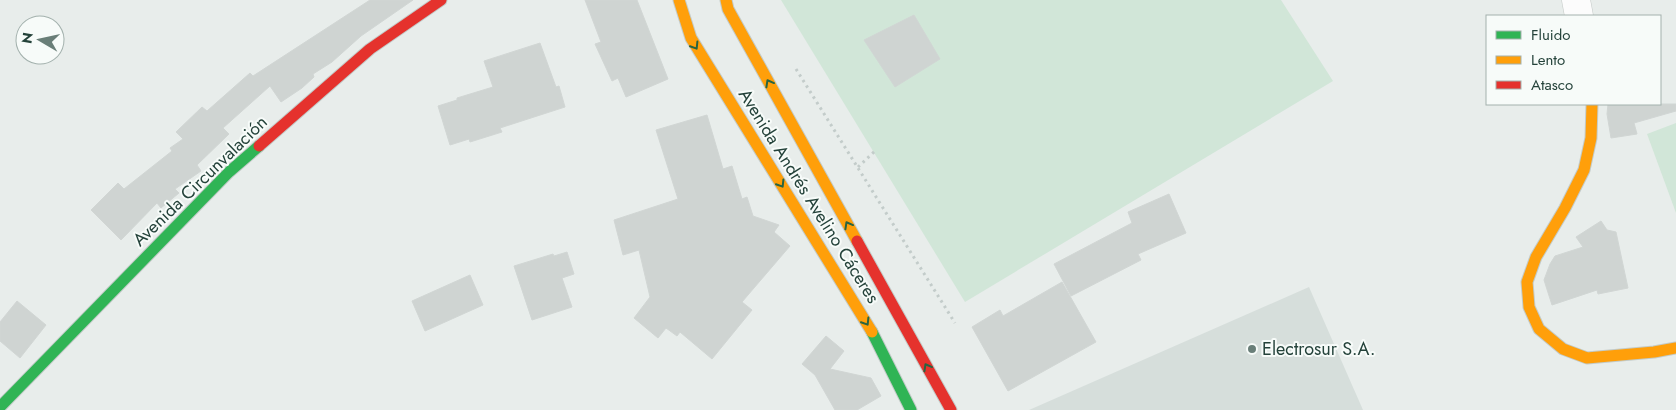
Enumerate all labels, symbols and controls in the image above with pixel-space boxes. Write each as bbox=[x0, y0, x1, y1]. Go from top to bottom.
north arrow bbox=[15, 15, 65, 65]
legend bbox=[1486, 15, 1661, 105]
text: Fluido bbox=[1531, 24, 1570, 46]
text: N bbox=[16, 31, 38, 45]
one-way arrow bbox=[689, 40, 699, 49]
text: Lento bbox=[1531, 49, 1565, 71]
text: Atasco bbox=[1531, 74, 1573, 96]
one-way arrow bbox=[766, 80, 776, 89]
street label: Avenida Andrés Avelino Cáceres bbox=[732, 84, 886, 308]
street label: Avenida Circunvalación bbox=[127, 110, 273, 252]
one-way arrow bbox=[774, 179, 784, 188]
one-way arrow bbox=[845, 222, 855, 231]
one-way arrow bbox=[860, 317, 870, 326]
place label: Electrosur S.A. bbox=[1262, 336, 1375, 362]
marker: Electrosur S.A. bbox=[1246, 343, 1258, 355]
one-way arrow bbox=[924, 364, 934, 373]

